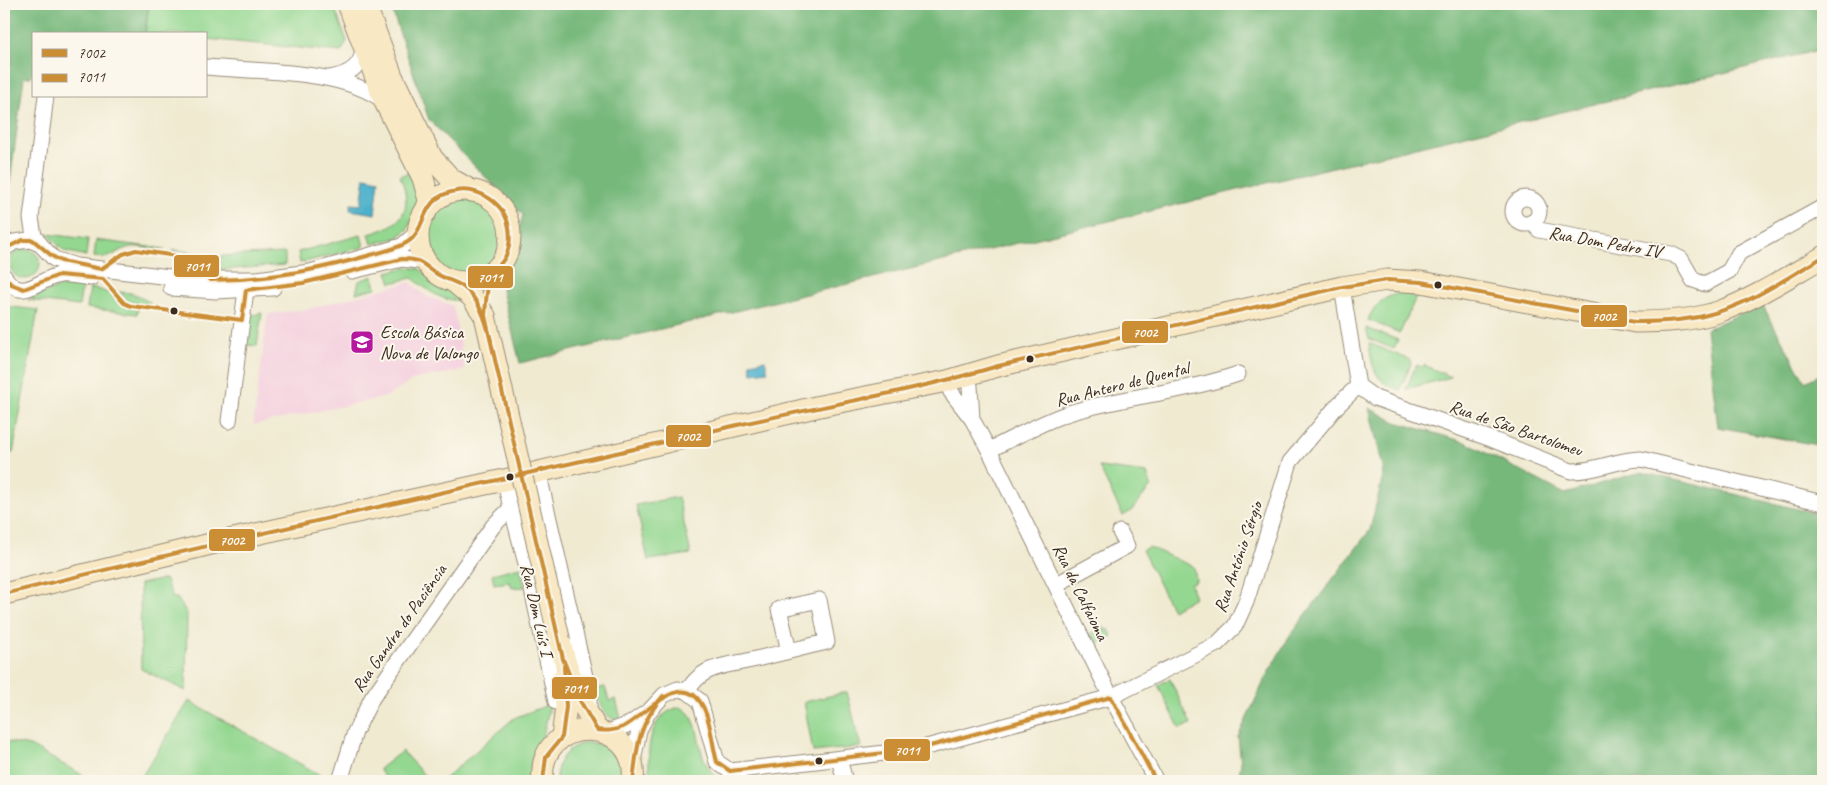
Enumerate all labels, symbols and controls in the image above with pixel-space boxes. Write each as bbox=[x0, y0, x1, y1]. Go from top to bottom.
legend bbox=[32, 32, 208, 98]
text: 7002 bbox=[78, 44, 106, 63]
text: 7011 bbox=[78, 68, 106, 87]
street label: Rua Dom Pedro IV bbox=[1547, 221, 1666, 263]
line badge: 7011 bbox=[173, 254, 220, 278]
text: 7011 bbox=[184, 258, 211, 275]
line badge: 7011 bbox=[467, 265, 514, 289]
text: 7011 bbox=[477, 269, 504, 286]
unlabelled marker bbox=[1433, 280, 1443, 290]
line badge: 7002 bbox=[1580, 304, 1628, 328]
unlabelled marker bbox=[169, 306, 179, 316]
text: 7002 bbox=[1591, 308, 1618, 325]
line badge: 7002 bbox=[1121, 320, 1169, 344]
place label: Escola Básica Nova de Valongo bbox=[380, 321, 480, 364]
text: 7002 bbox=[1132, 324, 1159, 341]
school or university icon: Escola Básica Nova de Valongo bbox=[349, 329, 375, 355]
unlabelled marker bbox=[1025, 354, 1035, 364]
street label: Rua Antero de Quental bbox=[1053, 356, 1194, 411]
street label: Rua de São Bartolomeu bbox=[1447, 395, 1587, 462]
line badge: 7002 bbox=[665, 424, 712, 448]
text: 7002 bbox=[675, 428, 702, 445]
unlabelled marker bbox=[505, 472, 515, 482]
street label: Rua António Sérgio bbox=[1209, 497, 1268, 615]
line badge: 7002 bbox=[208, 528, 256, 552]
text: 7002 bbox=[219, 532, 246, 549]
street label: Rua da Calfaioma bbox=[1048, 540, 1115, 646]
street label: Rua Gandra do Paciência bbox=[347, 558, 452, 696]
street label: Rua Dom Luís I bbox=[516, 562, 559, 662]
line badge: 7011 bbox=[551, 676, 598, 700]
text: 7011 bbox=[562, 680, 589, 697]
line badge: 7011 bbox=[883, 738, 931, 762]
text: 7011 bbox=[894, 742, 921, 759]
unlabelled marker bbox=[814, 756, 824, 766]

